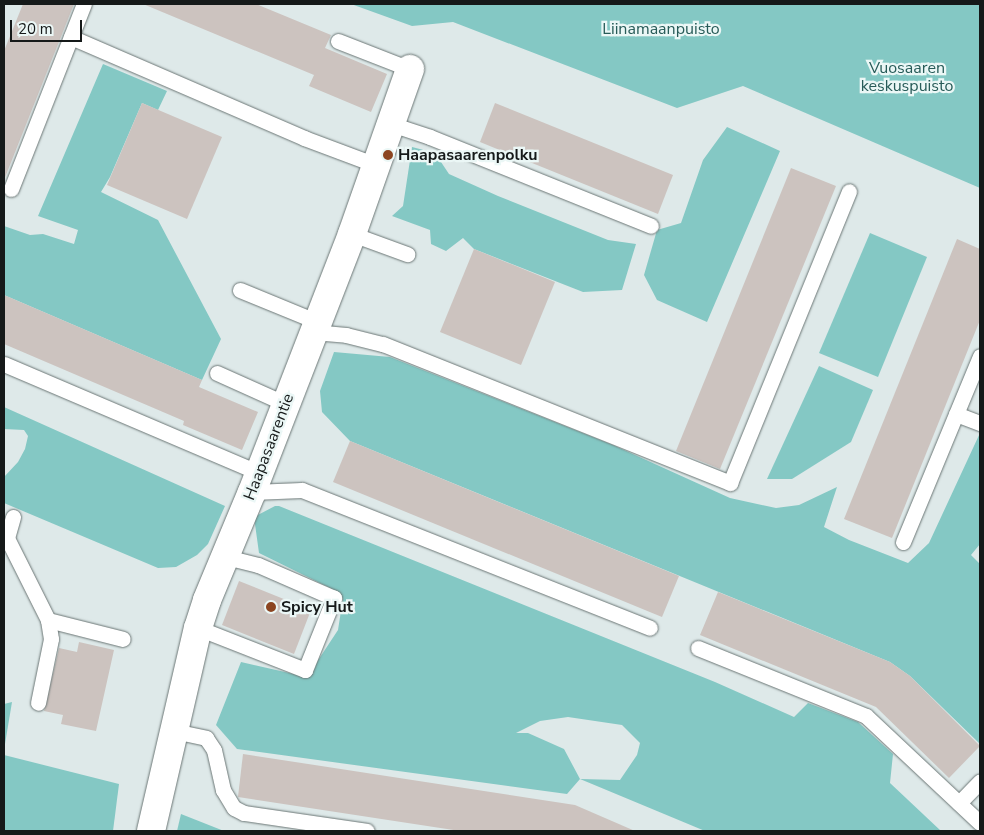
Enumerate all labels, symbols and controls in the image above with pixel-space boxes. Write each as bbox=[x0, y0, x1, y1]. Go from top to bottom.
scale bar bbox=[12, 10, 85, 42]
text: 20 m bbox=[18, 19, 53, 39]
park label: Liinamaanpuisto bbox=[602, 19, 720, 39]
park label: Vuosaaren keskuspuisto bbox=[861, 58, 953, 96]
place label: Haapasaarenpolku bbox=[398, 145, 537, 165]
marker: Haapasaarenpolku bbox=[382, 149, 394, 161]
street label: Haapasaarentie bbox=[240, 391, 298, 503]
place label: Spicy Hut bbox=[281, 597, 353, 617]
marker: Spicy Hut bbox=[265, 601, 277, 613]

